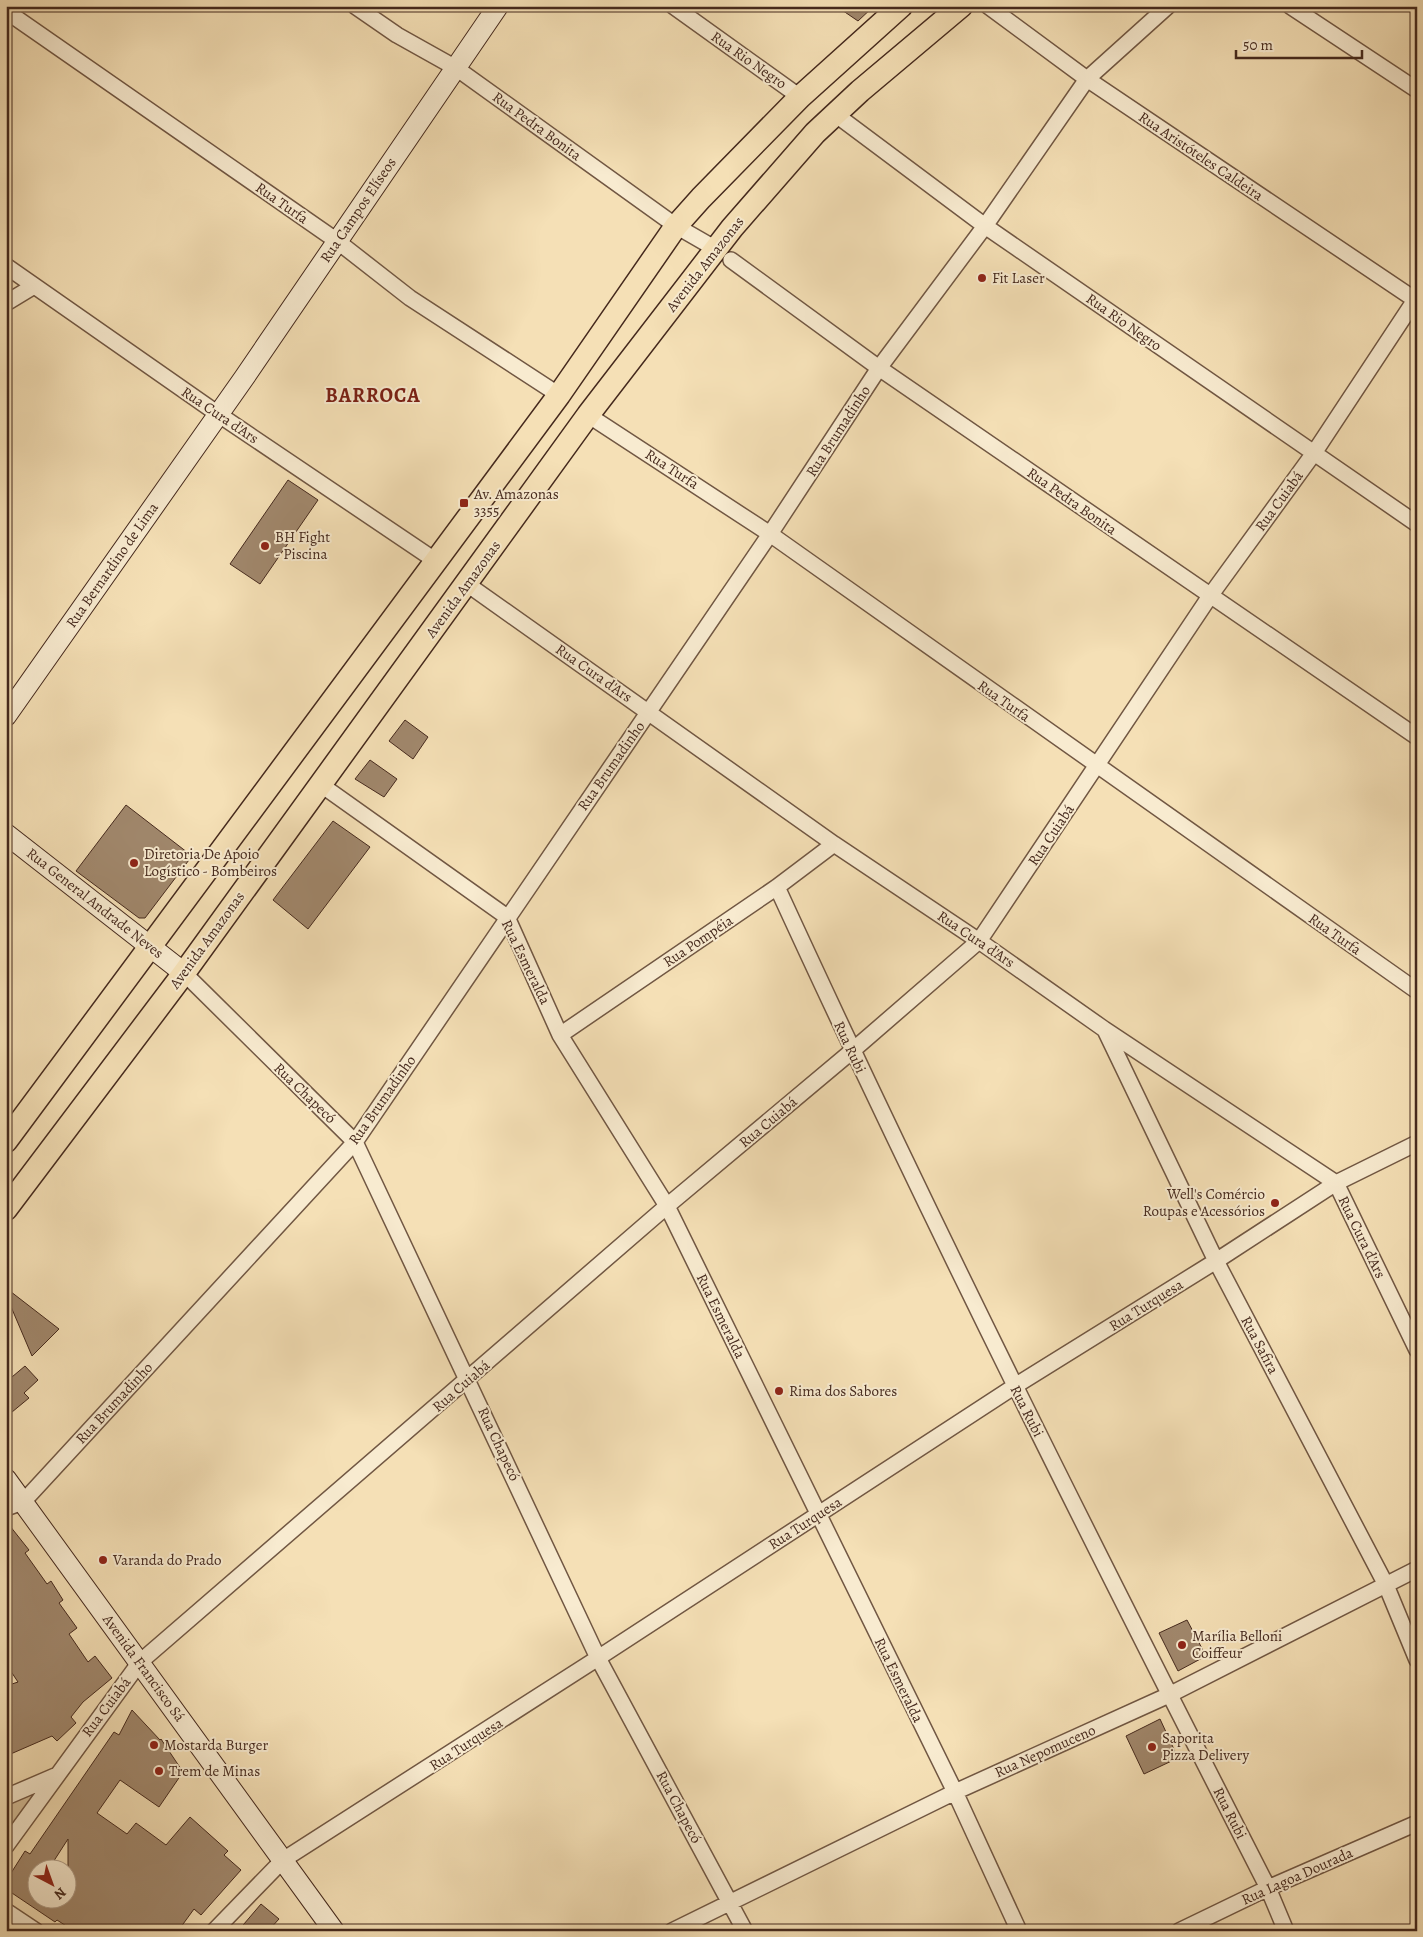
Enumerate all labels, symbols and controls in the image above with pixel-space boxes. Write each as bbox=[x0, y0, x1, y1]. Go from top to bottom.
street label: Rua Rio Negro bbox=[707, 27, 791, 93]
scale bar bbox=[1236, 28, 1362, 60]
text: 50 m bbox=[1243, 35, 1273, 55]
street label: Rua Pedra Bonita bbox=[488, 87, 586, 165]
street label: Rua Aristóteles Caldeira bbox=[1135, 107, 1267, 205]
street label: Rua Campos Elíseos bbox=[315, 153, 401, 267]
street label: Rua Turfa bbox=[252, 178, 312, 228]
street label: Avenida Amazonas bbox=[661, 212, 748, 317]
place label: Fit Laser bbox=[992, 268, 1045, 288]
marker: Fit Laser bbox=[976, 272, 988, 284]
street label: Rua Rio Negro bbox=[1082, 289, 1166, 355]
street label: Rua Cura d'Ars bbox=[177, 382, 263, 448]
district label: BARROCA bbox=[325, 382, 421, 409]
street label: Rua Brumadinho bbox=[801, 382, 875, 480]
street label: Rua Turfa bbox=[641, 444, 703, 494]
street label: Rua Pedra Bonita bbox=[1023, 463, 1121, 539]
street label: Rua Cuiabá bbox=[1250, 467, 1308, 535]
place label: Av. Amazonas 3355 bbox=[473, 484, 559, 521]
marker: Av. Amazonas 3355 bbox=[458, 497, 470, 509]
street label: Rua Bernardino de Lima bbox=[61, 498, 163, 632]
place label: BH Fight - Piscina bbox=[275, 527, 330, 564]
street label: Avenida Amazonas bbox=[420, 536, 505, 642]
marker: BH Fight - Piscina bbox=[259, 540, 271, 552]
street label: Rua Cura d'Ars bbox=[552, 639, 636, 707]
street label: Rua Turfa bbox=[974, 676, 1034, 726]
street label: Rua Brumadinho bbox=[573, 717, 649, 815]
street label: Rua Cuiabá bbox=[1023, 800, 1079, 870]
street label: Rua General Andrade Neves bbox=[22, 843, 168, 963]
place label: Diretoria De Apoio Logístico - Bombeiros bbox=[144, 844, 277, 881]
marker: Diretoria De Apoio Logístico - Bombeiros bbox=[128, 857, 140, 869]
street label: Avenida Amazonas bbox=[164, 887, 249, 993]
street label: Rua Cura d'Ars bbox=[933, 906, 1019, 972]
street label: Rua Turfa bbox=[1305, 909, 1365, 959]
street label: Rua Pompéia bbox=[659, 910, 737, 972]
street label: Rua Esmeralda bbox=[497, 916, 555, 1008]
street label: Rua Rubi bbox=[829, 1018, 871, 1076]
street label: Rua Brumadinho bbox=[344, 1051, 420, 1149]
street label: Rua Chapecó bbox=[269, 1058, 341, 1128]
street label: Rua Cuiabá bbox=[735, 1092, 801, 1152]
place label: Well's Comércio Roupas e Acessórios bbox=[1143, 1184, 1265, 1221]
street label: Rua Cura d'Ars bbox=[1333, 1192, 1391, 1282]
marker: Well's Comércio Roupas e Acessórios bbox=[1269, 1197, 1281, 1209]
street label: Rua Esmeralda bbox=[692, 1270, 750, 1362]
street label: Rua Turquesa bbox=[1105, 1274, 1187, 1336]
street label: Rua Safira bbox=[1236, 1313, 1284, 1377]
street label: Rua Cuiabá bbox=[428, 1355, 494, 1417]
street label: Rua Brumadinho bbox=[71, 1358, 157, 1448]
place label: Rima dos Sabores bbox=[789, 1381, 897, 1401]
street label: Rua Rubi bbox=[1005, 1382, 1049, 1440]
marker: Rima dos Sabores bbox=[773, 1385, 785, 1397]
street label: Rua Chapecó bbox=[473, 1404, 525, 1484]
street label: Rua Turquesa bbox=[764, 1492, 846, 1554]
place label: Varanda do Prado bbox=[112, 1550, 221, 1570]
marker: Varanda do Prado bbox=[97, 1554, 109, 1566]
street label: Avenida Francisco Sá bbox=[98, 1609, 190, 1726]
place label: Marília Belloni Coiffeur bbox=[1192, 1626, 1282, 1663]
street label: Rua Esmeralda bbox=[870, 1634, 928, 1726]
marker: Marília Belloni Coiffeur bbox=[1176, 1639, 1188, 1651]
street label: Rua Cuiabá bbox=[77, 1673, 135, 1741]
street label: Rua Turquesa bbox=[425, 1713, 507, 1775]
street label: Rua Nepomuceno bbox=[991, 1720, 1099, 1782]
place label: Saporita Pizza Delivery bbox=[1162, 1728, 1249, 1765]
place label: Mostarda Burger bbox=[164, 1735, 269, 1755]
marker: Mostarda Burger bbox=[148, 1739, 160, 1751]
marker: Saporita Pizza Delivery bbox=[1146, 1741, 1158, 1753]
place label: Trem de Minas bbox=[169, 1761, 260, 1781]
marker: Trem de Minas bbox=[153, 1765, 165, 1777]
street label: Rua Chapecó bbox=[652, 1767, 706, 1847]
street label: Rua Rubi bbox=[1208, 1784, 1252, 1842]
street label: Rua Lagoa Dourada bbox=[1238, 1842, 1356, 1910]
north arrow bbox=[28, 1860, 78, 1910]
text: N bbox=[50, 1883, 70, 1904]

